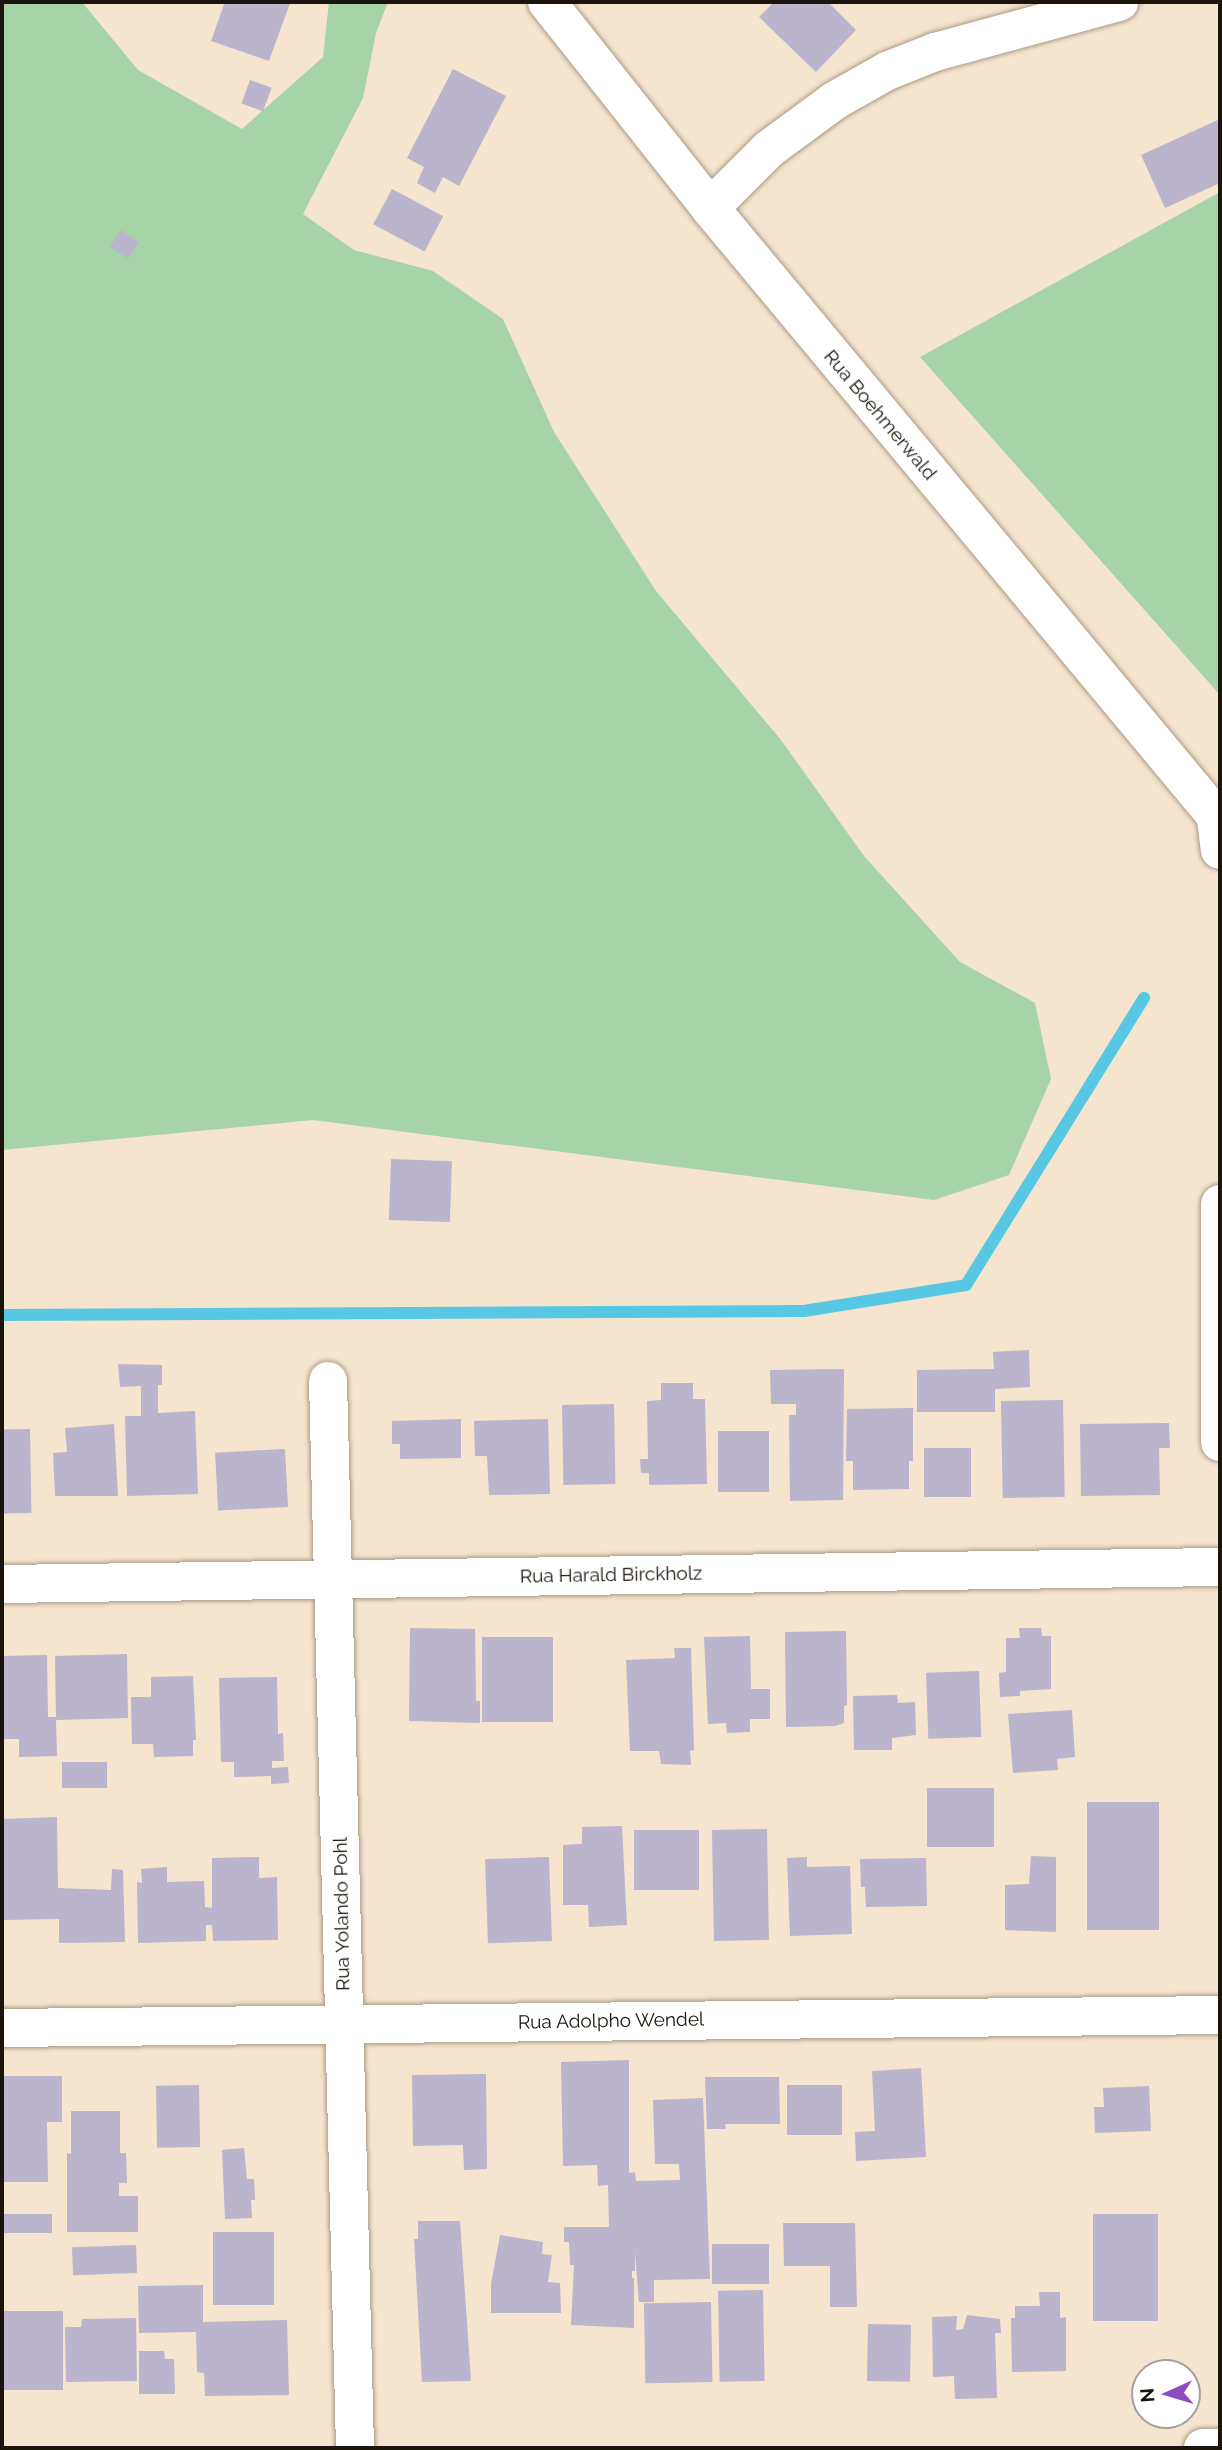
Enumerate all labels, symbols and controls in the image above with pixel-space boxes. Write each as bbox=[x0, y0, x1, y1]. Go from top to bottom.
street label: Rua Boehmerwald bbox=[819, 345, 941, 485]
street label: Rua Harald Birckholz bbox=[520, 1562, 702, 1588]
street label: Rua Yolando Pohl bbox=[329, 1837, 355, 1991]
street label: Rua Adolpho Wendel bbox=[517, 2008, 705, 2034]
north arrow bbox=[1131, 2359, 1201, 2429]
text: N bbox=[1136, 2387, 1159, 2403]

